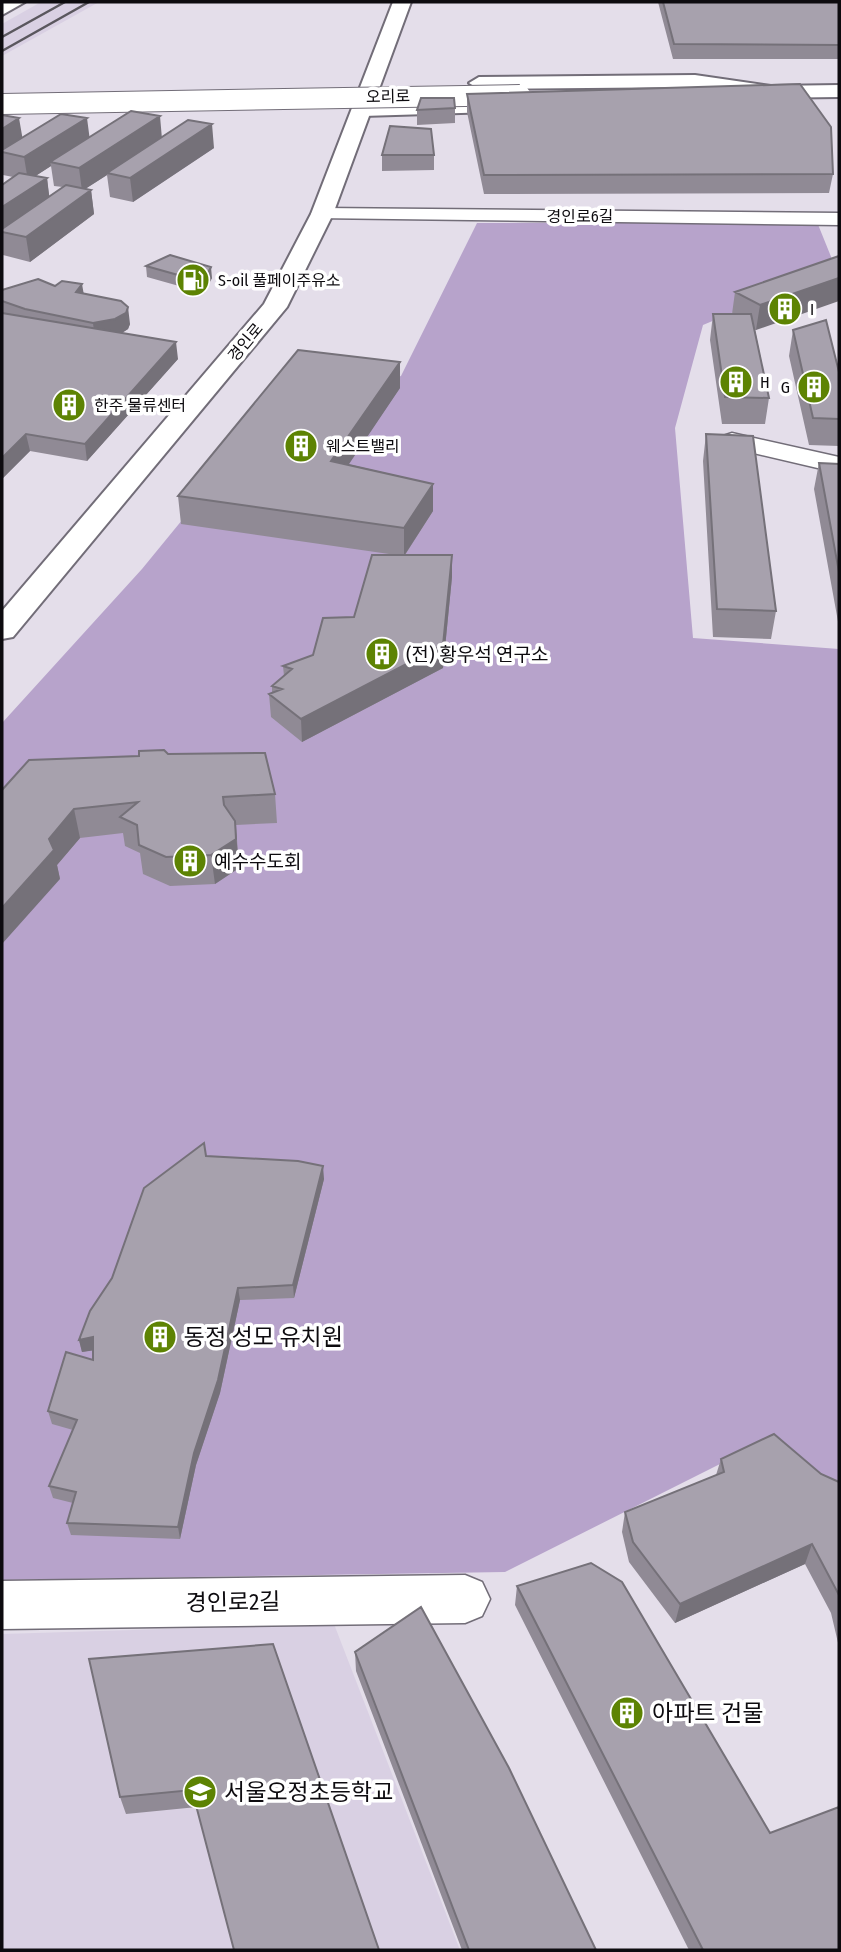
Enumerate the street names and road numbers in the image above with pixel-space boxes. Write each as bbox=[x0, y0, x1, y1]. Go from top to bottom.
street label: 오리로 bbox=[366, 87, 411, 106]
street label: 경인로6길 bbox=[547, 207, 613, 226]
street label: 경인로 bbox=[224, 319, 267, 365]
street label: 경인로2길 bbox=[185, 1587, 281, 1617]

